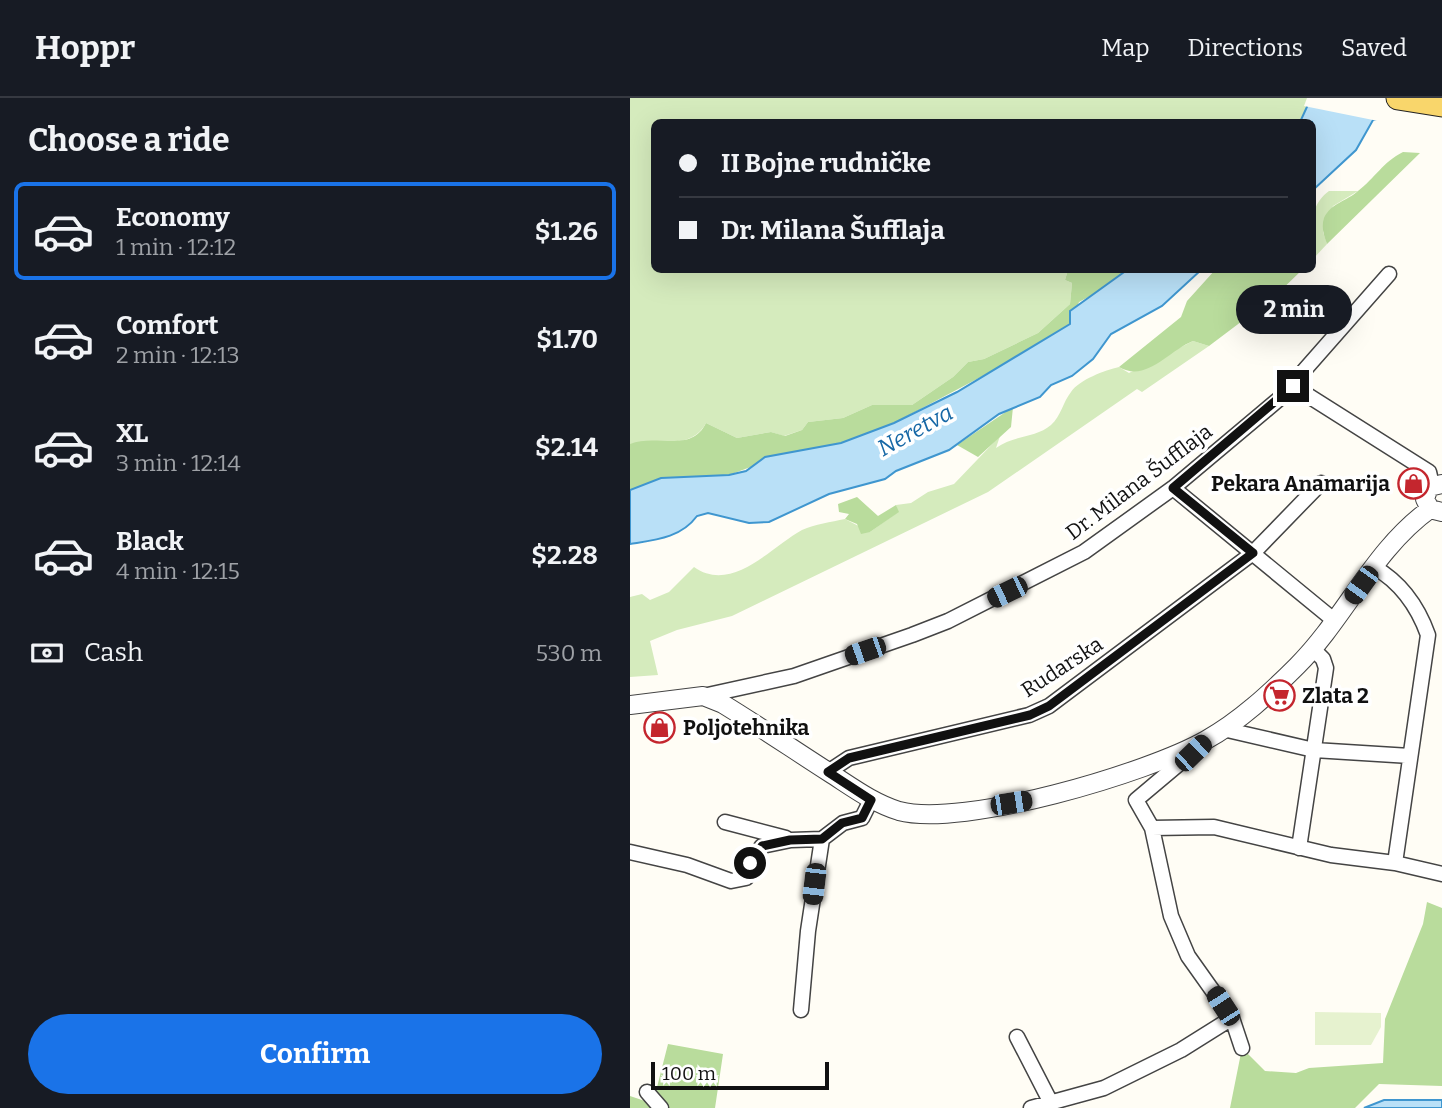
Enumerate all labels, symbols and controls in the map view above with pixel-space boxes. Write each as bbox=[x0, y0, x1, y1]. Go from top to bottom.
text: Hoppr bbox=[35, 28, 135, 68]
text: Map bbox=[1101, 34, 1150, 62]
text: Directions bbox=[1188, 34, 1303, 62]
text: Saved bbox=[1341, 34, 1407, 62]
text: Choose a ride bbox=[28, 121, 229, 159]
text: II Bojne rudničke bbox=[721, 148, 931, 179]
icon: car bbox=[32, 200, 95, 263]
text: Economy bbox=[116, 202, 230, 233]
text: Dr. Milana Šufflaja bbox=[721, 215, 945, 246]
text: $1.26 bbox=[535, 216, 598, 247]
text: 1 min · 12:12 bbox=[116, 233, 236, 261]
callout: 2 min bbox=[1235, 285, 1351, 334]
text: 2 min bbox=[1263, 295, 1325, 323]
icon: car bbox=[32, 308, 95, 371]
text: Comfort bbox=[116, 310, 219, 341]
text: $1.70 bbox=[536, 324, 598, 355]
text: 2 min · 12:13 bbox=[116, 341, 240, 369]
route end bbox=[1277, 370, 1309, 402]
water label: Neretva bbox=[872, 398, 958, 462]
icon: car bbox=[32, 416, 95, 479]
text: XL bbox=[116, 418, 148, 449]
street label: Dr. Milana Šufflaja bbox=[1061, 418, 1218, 546]
text: $2.14 bbox=[535, 432, 598, 463]
text: 3 min · 12:14 bbox=[116, 449, 241, 477]
shop icon: Pekara Anamarija bbox=[1396, 467, 1430, 501]
place label: Pekara Anamarija bbox=[1211, 471, 1390, 497]
icon: car bbox=[32, 524, 95, 587]
text: Black bbox=[116, 526, 184, 557]
text: $2.28 bbox=[531, 540, 598, 571]
text: 4 min · 12:15 bbox=[116, 557, 240, 585]
car bbox=[1341, 562, 1382, 608]
car bbox=[984, 573, 1031, 611]
street label: Rudarska bbox=[1016, 631, 1108, 703]
icon: cash bbox=[28, 634, 66, 672]
car bbox=[842, 634, 889, 668]
text: Cash bbox=[84, 637, 143, 668]
text: 530 m bbox=[536, 639, 602, 667]
supermarket icon: Zlata 2 bbox=[1262, 679, 1296, 713]
place label: Zlata 2 bbox=[1302, 683, 1369, 709]
shop icon: Poljotehnika bbox=[643, 711, 677, 745]
place label: Poljotehnika bbox=[683, 715, 810, 741]
car bbox=[1171, 731, 1216, 775]
car bbox=[989, 789, 1034, 817]
route start bbox=[734, 847, 766, 879]
car bbox=[802, 862, 827, 906]
car bbox=[1203, 983, 1244, 1029]
button: Confirm bbox=[28, 1014, 602, 1094]
scale bar bbox=[651, 1059, 830, 1091]
text: 100 m bbox=[662, 1062, 716, 1085]

